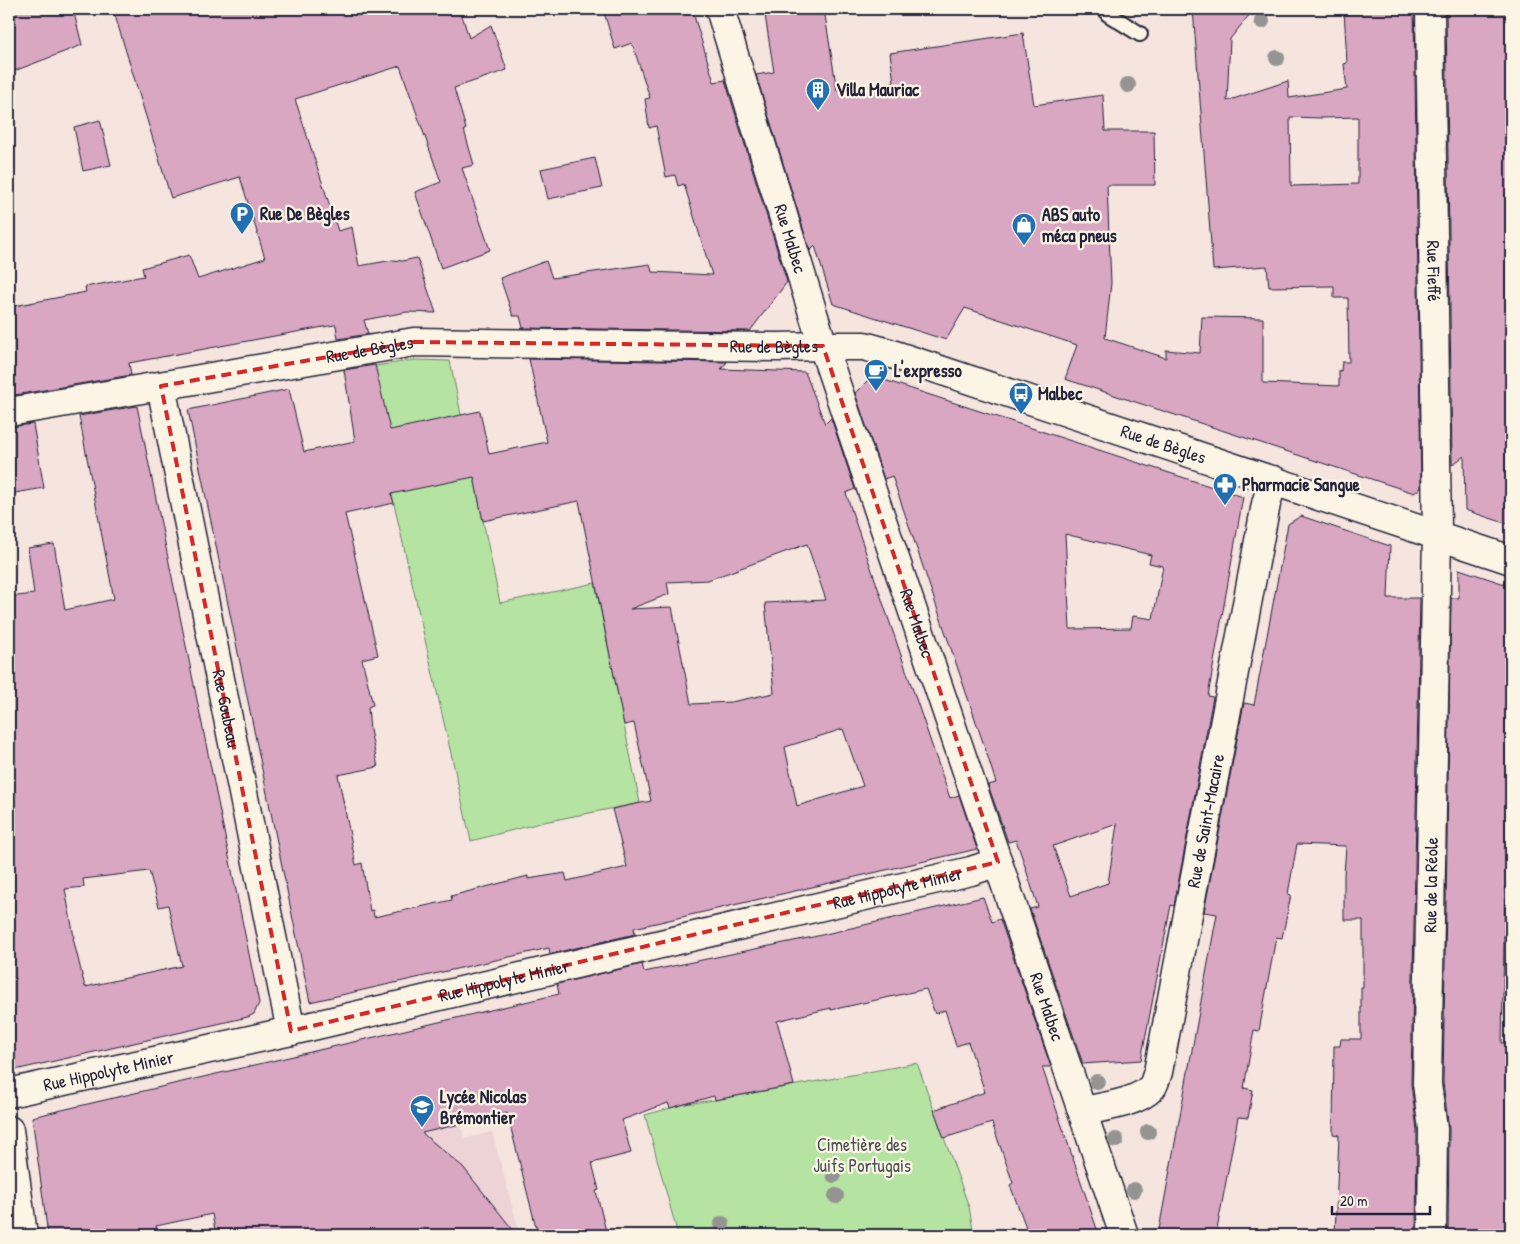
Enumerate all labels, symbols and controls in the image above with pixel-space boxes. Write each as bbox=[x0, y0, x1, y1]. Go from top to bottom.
building icon: Villa Mauriac bbox=[805, 77, 831, 111]
place label: Villa Mauriac bbox=[836, 77, 920, 102]
parking icon: Rue De Bègles bbox=[229, 201, 255, 235]
place label: Rue De Bègles bbox=[260, 201, 350, 227]
street label: Rue Malbec bbox=[768, 201, 813, 276]
place label: ABS auto méca pneus bbox=[1042, 202, 1117, 249]
shop icon: ABS auto méca pneus bbox=[1011, 212, 1037, 246]
street label: Rue Fieffé bbox=[1421, 240, 1447, 302]
street label: Rue de Bègles bbox=[324, 329, 415, 369]
street label: Rue de Bègles bbox=[730, 333, 818, 359]
cafe icon: L'expresso bbox=[863, 358, 889, 392]
place label: L'expresso bbox=[894, 358, 963, 384]
bus stop icon: Malbec bbox=[1008, 381, 1034, 415]
place label: Malbec bbox=[1038, 381, 1083, 406]
street label: Rue de Bègles bbox=[1118, 418, 1209, 470]
pharmacy icon: Pharmacie Sangue bbox=[1212, 472, 1238, 506]
place label: Pharmacie Sangue bbox=[1242, 472, 1360, 498]
street label: Rue Malbec bbox=[894, 585, 941, 661]
street label: Rue Goubeau bbox=[206, 667, 247, 749]
street label: Rue de Saint-Macaire bbox=[1180, 752, 1230, 890]
street label: Rue de la Réole bbox=[1417, 837, 1444, 933]
street label: Rue Hippolyte Minier bbox=[830, 860, 965, 915]
street label: Rue Hippolyte Minier bbox=[437, 953, 572, 1008]
street label: Rue Malbec bbox=[1024, 969, 1070, 1044]
street label: Rue Hippolyte Minier bbox=[41, 1044, 176, 1097]
place label: Lycée Nicolas Brémontier bbox=[440, 1084, 526, 1130]
school or university icon: Lycée Nicolas Brémontier bbox=[409, 1094, 435, 1128]
park label: Cimetière des Juifs Portugais bbox=[813, 1132, 911, 1178]
scale bar bbox=[1332, 1184, 1430, 1216]
text: 20 m bbox=[1340, 1190, 1367, 1211]

